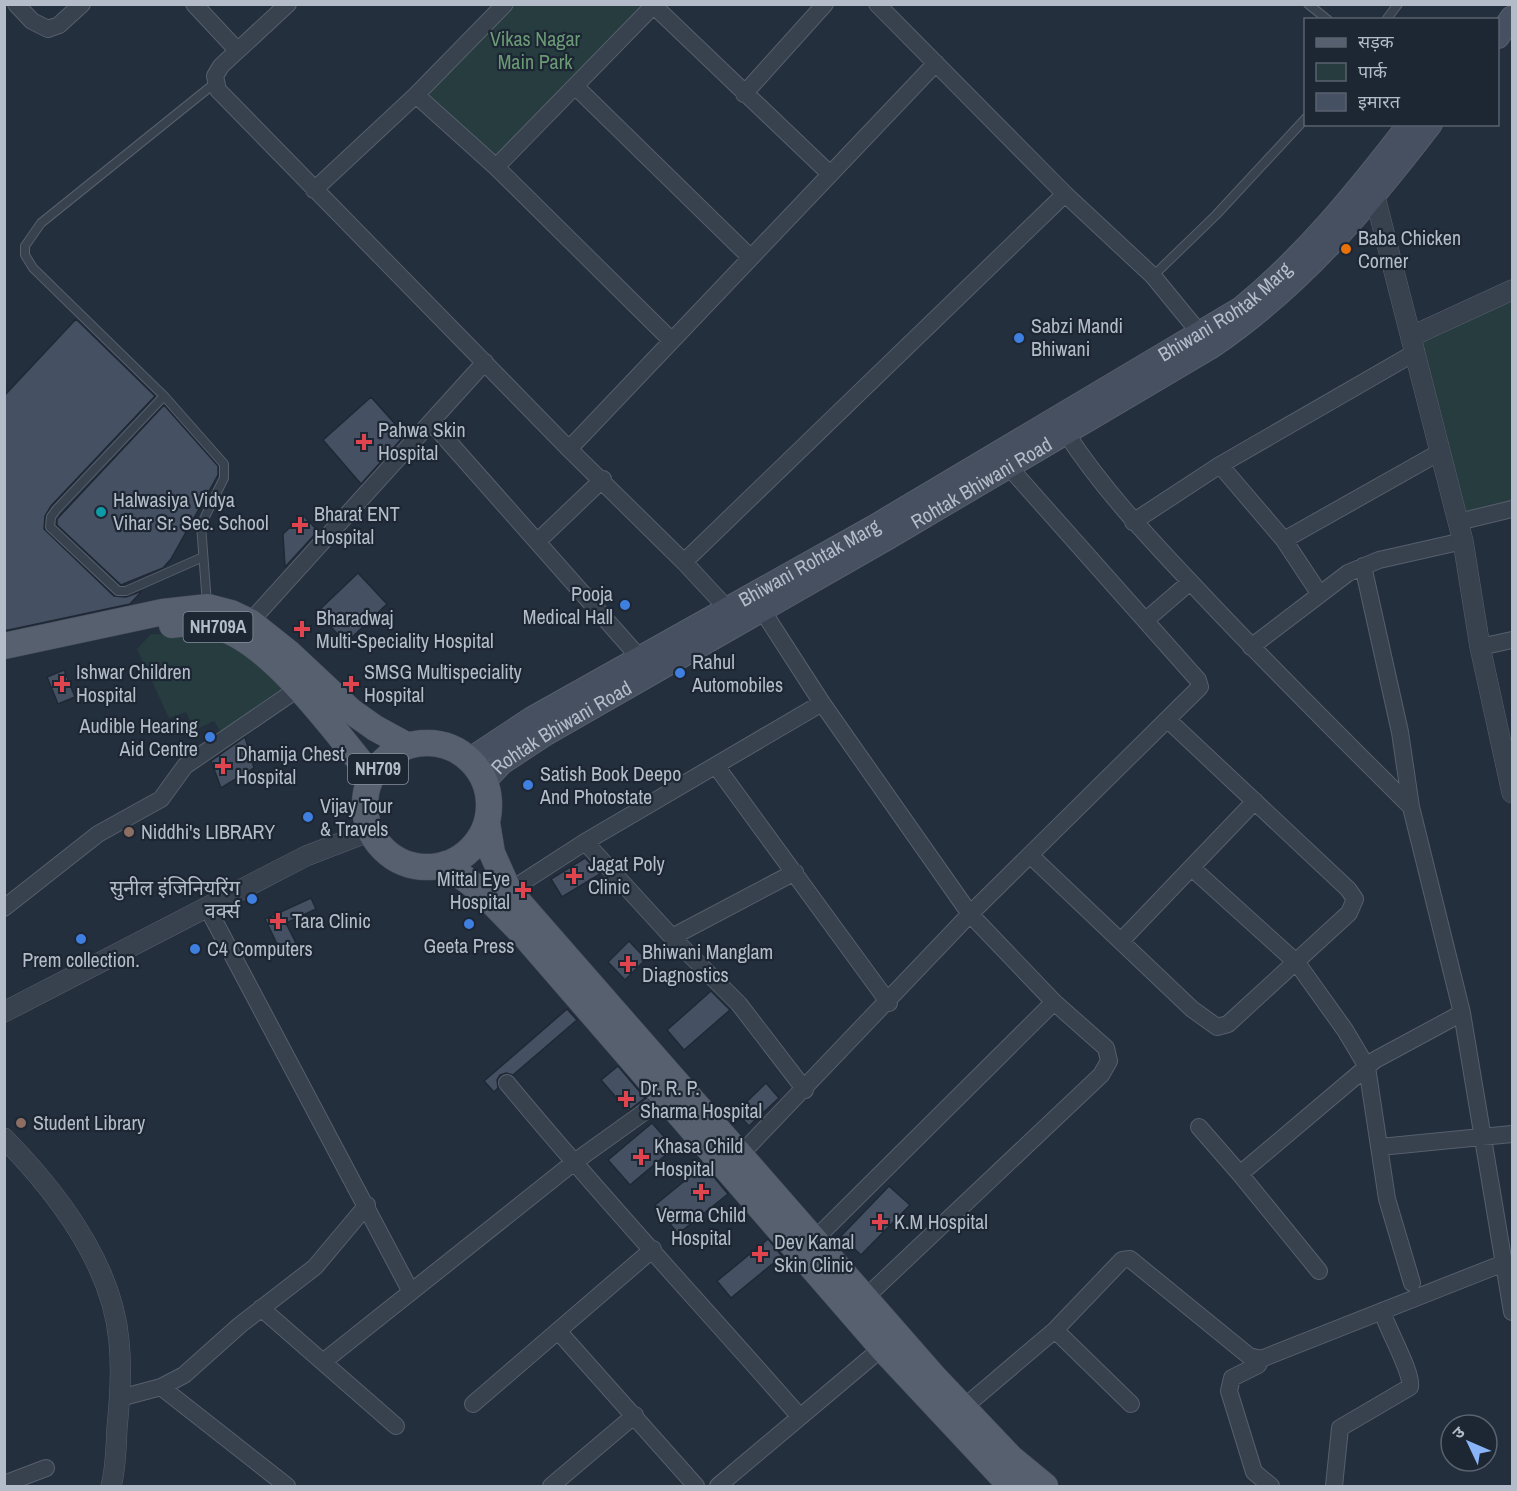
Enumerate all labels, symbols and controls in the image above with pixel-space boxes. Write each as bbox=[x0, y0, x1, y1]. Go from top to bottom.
legend bbox=[1304, 18, 1499, 126]
park label: Vikas Nagar Main Park bbox=[490, 25, 581, 75]
text: सड़क bbox=[1358, 29, 1395, 54]
text: पार्क bbox=[1358, 59, 1388, 84]
text: इमारत bbox=[1358, 89, 1401, 114]
place label: Baba Chicken Corner bbox=[1358, 224, 1461, 274]
marker: Baba Chicken Corner bbox=[1339, 242, 1353, 256]
street label: Bhiwani Rohtak Marg bbox=[1153, 256, 1297, 367]
place label: Sabzi Mandi Bhiwani bbox=[1031, 312, 1123, 362]
marker: Sabzi Mandi Bhiwani bbox=[1012, 331, 1026, 345]
place label: Pahwa Skin Hospital bbox=[378, 416, 466, 466]
street label: Rohtak Bhiwani Road bbox=[905, 430, 1057, 535]
marker: Pahwa Skin Hospital bbox=[355, 433, 373, 451]
place label: Halwasiya Vidya Vihar Sr. Sec. School bbox=[113, 486, 269, 536]
place label: Bharat ENT Hospital bbox=[314, 500, 400, 550]
marker: Halwasiya Vidya Vihar Sr. Sec. School bbox=[94, 505, 108, 519]
street label: Bhiwani Rohtak Marg bbox=[733, 512, 885, 613]
marker: Bharat ENT Hospital bbox=[291, 516, 309, 534]
place label: Pooja Medical Hall bbox=[523, 580, 613, 630]
marker: Pooja Medical Hall bbox=[618, 598, 632, 612]
place label: Bharadwaj Multi-Speciality Hospital bbox=[316, 604, 494, 654]
road number: NH709A bbox=[184, 612, 252, 642]
marker: Bharadwaj Multi-Speciality Hospital bbox=[293, 620, 311, 638]
place label: Rahul Automobiles bbox=[691, 648, 783, 698]
place label: Ishwar Children Hospital bbox=[76, 658, 191, 708]
place label: SMSG Multispeciality Hospital bbox=[364, 658, 522, 708]
marker: Rahul Automobiles bbox=[673, 666, 687, 680]
street label: Rohtak Bhiwani Road bbox=[485, 674, 636, 780]
marker: Ishwar Children Hospital bbox=[53, 675, 71, 693]
marker: SMSG Multispeciality Hospital bbox=[342, 675, 360, 693]
place label: Audible Hearing Aid Centre bbox=[78, 712, 198, 762]
marker: Audible Hearing Aid Centre bbox=[203, 730, 217, 744]
place label: Dhamija Chest Hospital bbox=[236, 740, 345, 790]
road number: NH709 bbox=[348, 754, 408, 784]
marker: Dhamija Chest Hospital bbox=[214, 757, 232, 775]
place label: Satish Book Deepo And Photostate bbox=[539, 760, 681, 810]
marker: Satish Book Deepo And Photostate bbox=[521, 778, 535, 792]
place label: Vijay Tour & Travels bbox=[320, 792, 393, 842]
marker: Vijay Tour & Travels bbox=[301, 810, 315, 824]
place label: Niddhi's LIBRARY bbox=[141, 818, 275, 845]
marker: Niddhi's LIBRARY bbox=[122, 825, 136, 839]
place label: Jagat Poly Clinic bbox=[588, 850, 665, 900]
place label: Mittal Eye Hospital bbox=[437, 865, 510, 915]
marker: Jagat Poly Clinic bbox=[565, 867, 583, 885]
place label: सुनील इंजिनियरिंग वर्क्स bbox=[110, 874, 241, 924]
marker: Mittal Eye Hospital bbox=[514, 881, 532, 899]
marker: सुनील इंजिनियरिंग वर्क्स bbox=[245, 892, 259, 906]
place label: Tara Clinic bbox=[292, 907, 371, 934]
marker: Tara Clinic bbox=[269, 912, 287, 930]
marker: Geeta Press bbox=[462, 917, 476, 931]
marker: Prem collection. bbox=[74, 932, 88, 946]
place label: Geeta Press bbox=[423, 932, 515, 959]
place label: C4 Computers bbox=[207, 935, 313, 962]
place label: Bhiwani Manglam Diagnostics bbox=[642, 938, 773, 988]
marker: C4 Computers bbox=[188, 942, 202, 956]
place label: Prem collection. bbox=[22, 946, 140, 973]
marker: Bhiwani Manglam Diagnostics bbox=[619, 955, 637, 973]
place label: Dr. R. P. Sharma Hospital bbox=[640, 1074, 762, 1124]
marker: Dr. R. P. Sharma Hospital bbox=[617, 1090, 635, 1108]
place label: Student Library bbox=[33, 1109, 146, 1136]
marker: Student Library bbox=[14, 1116, 28, 1130]
place label: Khasa Child Hospital bbox=[654, 1132, 743, 1182]
marker: Khasa Child Hospital bbox=[632, 1148, 650, 1166]
marker: Verma Child Hospital bbox=[692, 1183, 710, 1201]
place label: Verma Child Hospital bbox=[656, 1201, 746, 1251]
place label: K.M Hospital bbox=[894, 1208, 988, 1235]
marker: K.M Hospital bbox=[871, 1213, 889, 1231]
place label: Dev Kamal Skin Clinic bbox=[774, 1228, 854, 1278]
marker: Dev Kamal Skin Clinic bbox=[751, 1245, 769, 1263]
north arrow bbox=[1439, 1413, 1499, 1473]
text: उ bbox=[1447, 1421, 1470, 1444]

